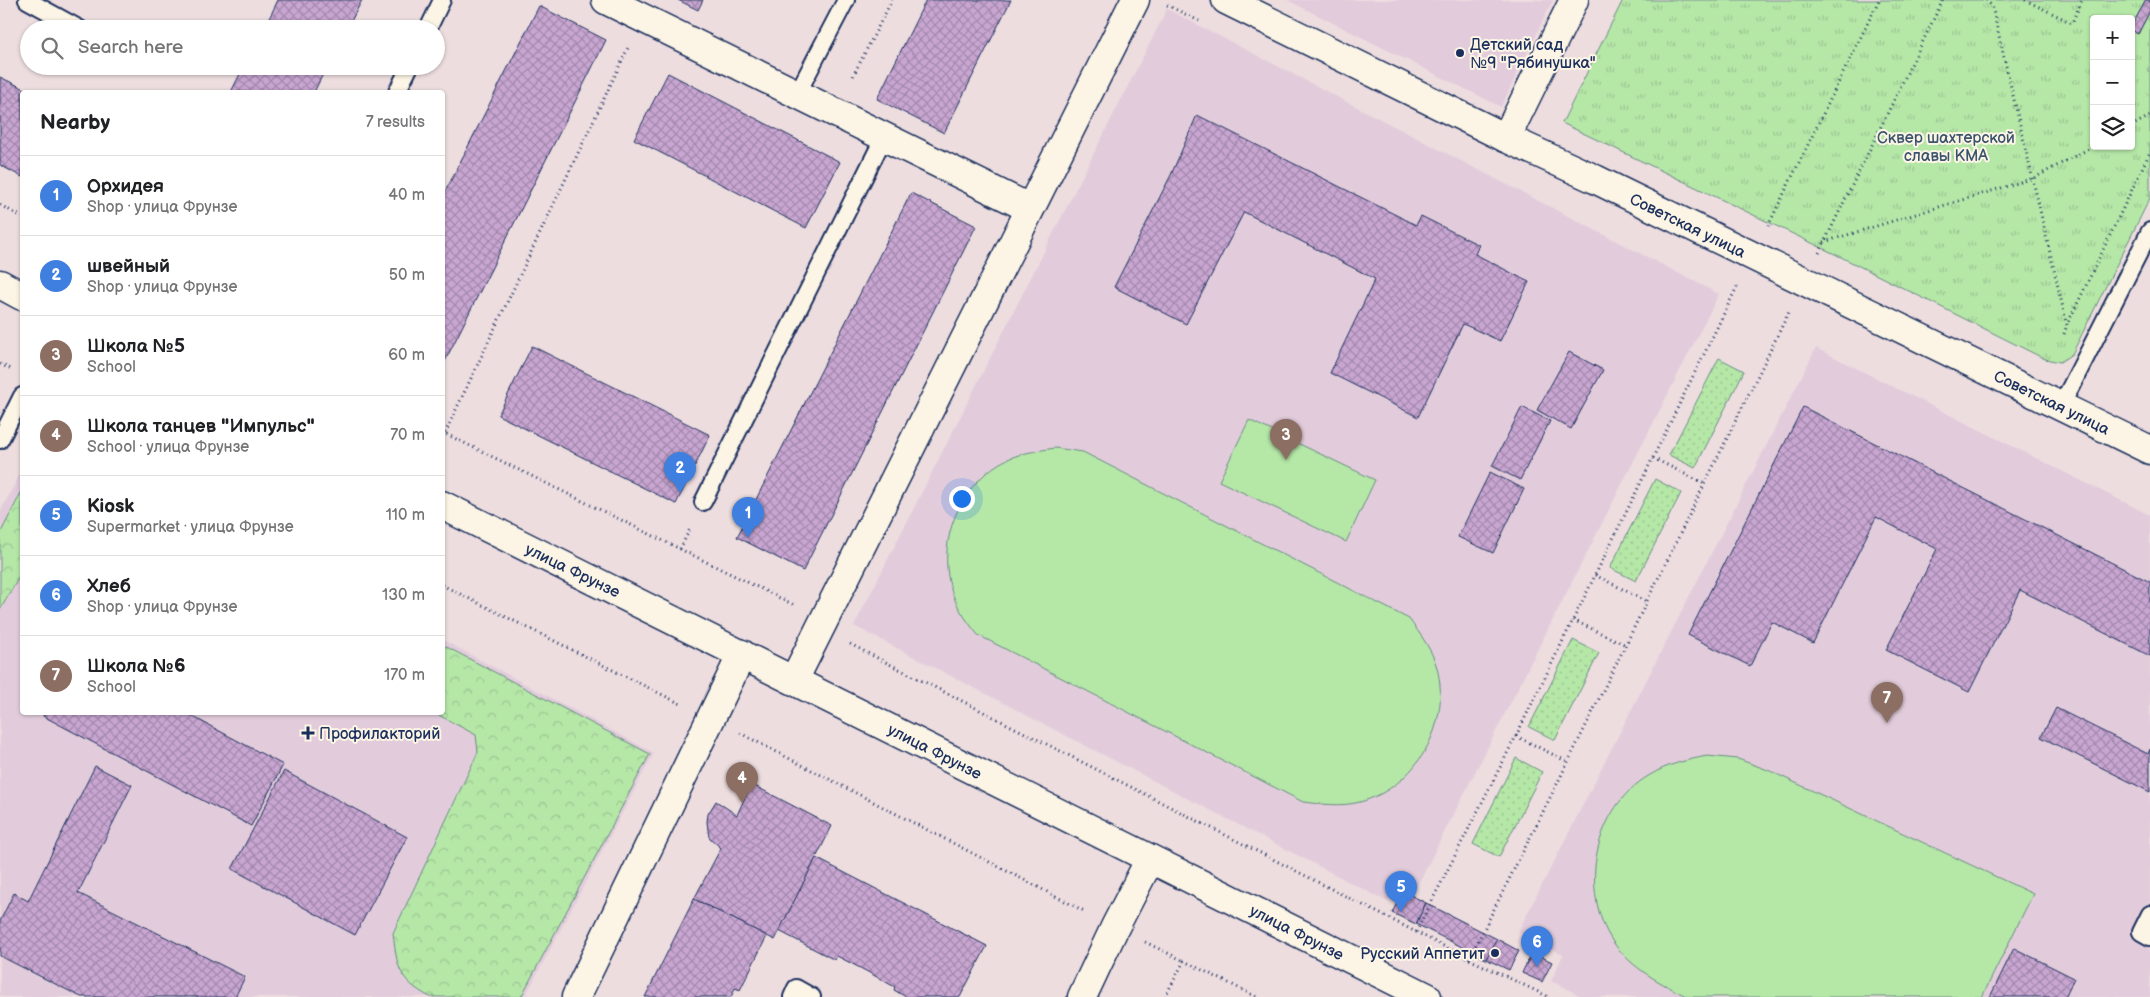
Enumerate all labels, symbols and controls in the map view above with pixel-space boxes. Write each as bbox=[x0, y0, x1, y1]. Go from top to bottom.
map controls bbox=[2090, 15, 2135, 150]
button: + bbox=[2090, 15, 2135, 60]
search box bbox=[20, 20, 445, 75]
icon: search bbox=[38, 34, 66, 62]
text: Search here bbox=[78, 36, 183, 59]
place label: Детский сад №9 "Рябинушка" bbox=[1470, 36, 1596, 73]
marker: Детский сад №9 "Рябинушка" bbox=[1454, 47, 1466, 59]
button: − bbox=[2090, 60, 2135, 105]
button: layers bbox=[2090, 105, 2135, 150]
text: Nearby bbox=[40, 110, 110, 135]
text: 7 results bbox=[366, 113, 425, 132]
park label: Сквер шахтерской славы КМА bbox=[1877, 129, 2015, 166]
text: Орхидея bbox=[87, 175, 164, 198]
text: 1 bbox=[53, 186, 59, 205]
text: 40 m bbox=[388, 186, 425, 205]
street label: Советская улица bbox=[1626, 190, 1749, 263]
text: Shop · улица Фрунзе bbox=[87, 198, 237, 217]
text: швейный bbox=[87, 255, 170, 278]
text: 2 bbox=[51, 266, 61, 285]
text: 50 m bbox=[389, 266, 425, 285]
text: Shop · улица Фрунзе bbox=[87, 278, 237, 297]
text: Школа №5 bbox=[87, 335, 185, 358]
text: 3 bbox=[51, 346, 61, 365]
text: 60 m bbox=[388, 346, 425, 365]
text: School bbox=[87, 358, 136, 377]
street label: Советская улица bbox=[1990, 367, 2113, 440]
text: Школа танцев "Импульс" bbox=[87, 415, 315, 438]
pin: 3 bbox=[1270, 419, 1302, 460]
text: 4 bbox=[51, 426, 61, 445]
text: 70 m bbox=[390, 426, 425, 445]
text: School · улица Фрунзе bbox=[87, 438, 249, 457]
pin: 2 bbox=[664, 452, 696, 493]
your location bbox=[949, 486, 975, 512]
text: Kiosk bbox=[87, 495, 134, 518]
pin: 1 bbox=[732, 497, 764, 538]
text: 5 bbox=[51, 506, 61, 525]
text: 110 m bbox=[386, 506, 425, 525]
text: Supermarket · улица Фрунзе bbox=[87, 518, 294, 537]
street label: улица Фрунзе bbox=[522, 540, 623, 603]
text: Хлеб bbox=[87, 575, 131, 598]
text: 6 bbox=[51, 586, 61, 605]
text: 130 m bbox=[382, 586, 425, 605]
text: Shop · улица Фрунзе bbox=[87, 598, 237, 617]
text: Школа №6 bbox=[87, 655, 186, 678]
text: 7 bbox=[52, 666, 60, 685]
text: 170 m bbox=[384, 666, 425, 685]
text: School bbox=[87, 678, 136, 697]
pin: 7 bbox=[1871, 682, 1903, 723]
street label: улица Фрунзе bbox=[884, 720, 985, 784]
place label: Профилакторий bbox=[319, 725, 440, 744]
marker: Профилакторий bbox=[301, 726, 315, 740]
pin: 4 bbox=[726, 762, 758, 803]
pin: 5 bbox=[1385, 871, 1417, 912]
street label: улица Фрунзе bbox=[1246, 901, 1347, 965]
pin: 6 bbox=[1521, 926, 1553, 967]
place label: Русский Аппетит bbox=[1360, 945, 1486, 964]
marker: Русский Аппетит bbox=[1489, 947, 1501, 959]

